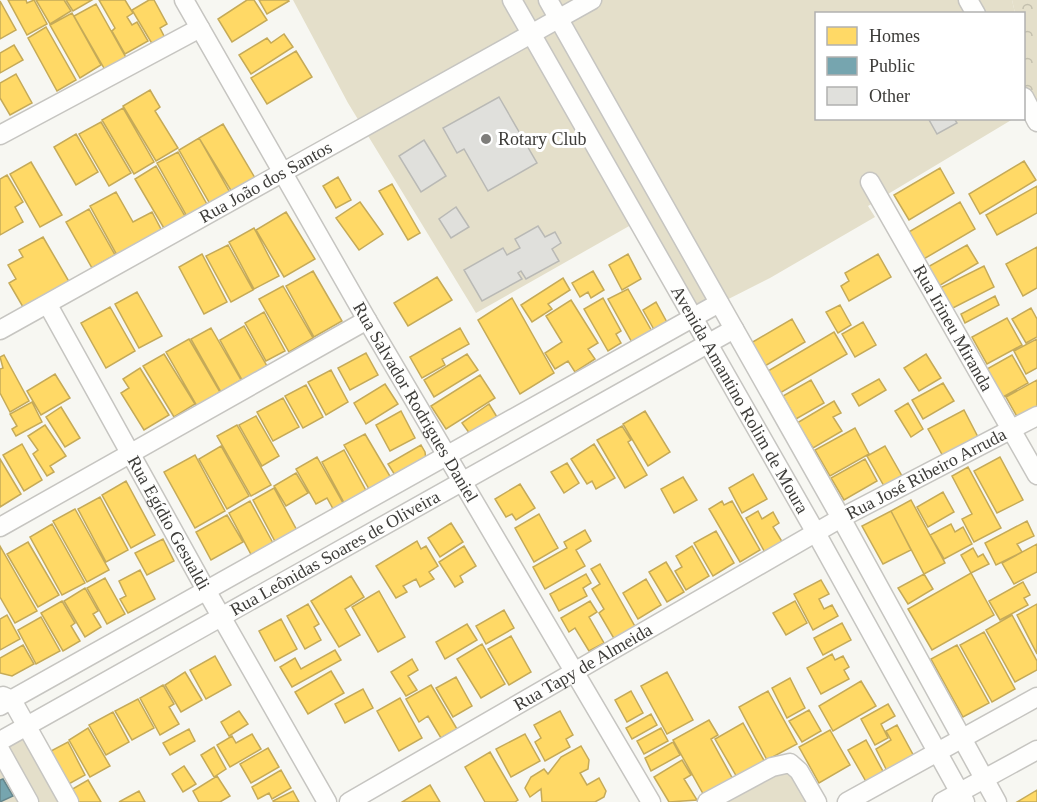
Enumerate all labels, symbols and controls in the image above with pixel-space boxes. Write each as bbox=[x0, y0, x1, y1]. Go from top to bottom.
legend bbox=[815, 12, 1025, 120]
text: Homes bbox=[869, 26, 920, 46]
text: Public bbox=[869, 56, 915, 76]
text: Other bbox=[869, 86, 910, 106]
place label: Rotary Club bbox=[498, 129, 587, 149]
marker: Rotary Club bbox=[479, 132, 493, 146]
street label: Rua João dos Santos bbox=[196, 137, 335, 227]
street label: Rua Irineu Miranda bbox=[909, 261, 997, 395]
street label: Avenida Amantino Rolim de Moura bbox=[667, 282, 813, 517]
street label: Rua Salvador Rodrigues Daniel bbox=[349, 299, 482, 506]
street label: Rua José Ribeiro Arruda bbox=[843, 424, 1009, 524]
street label: Rua Egídio Gesualdi bbox=[124, 452, 214, 593]
street label: Rua Leônidas Soares de Oliveira bbox=[227, 486, 443, 620]
street label: Rua Tapy de Almeida bbox=[510, 619, 655, 715]

